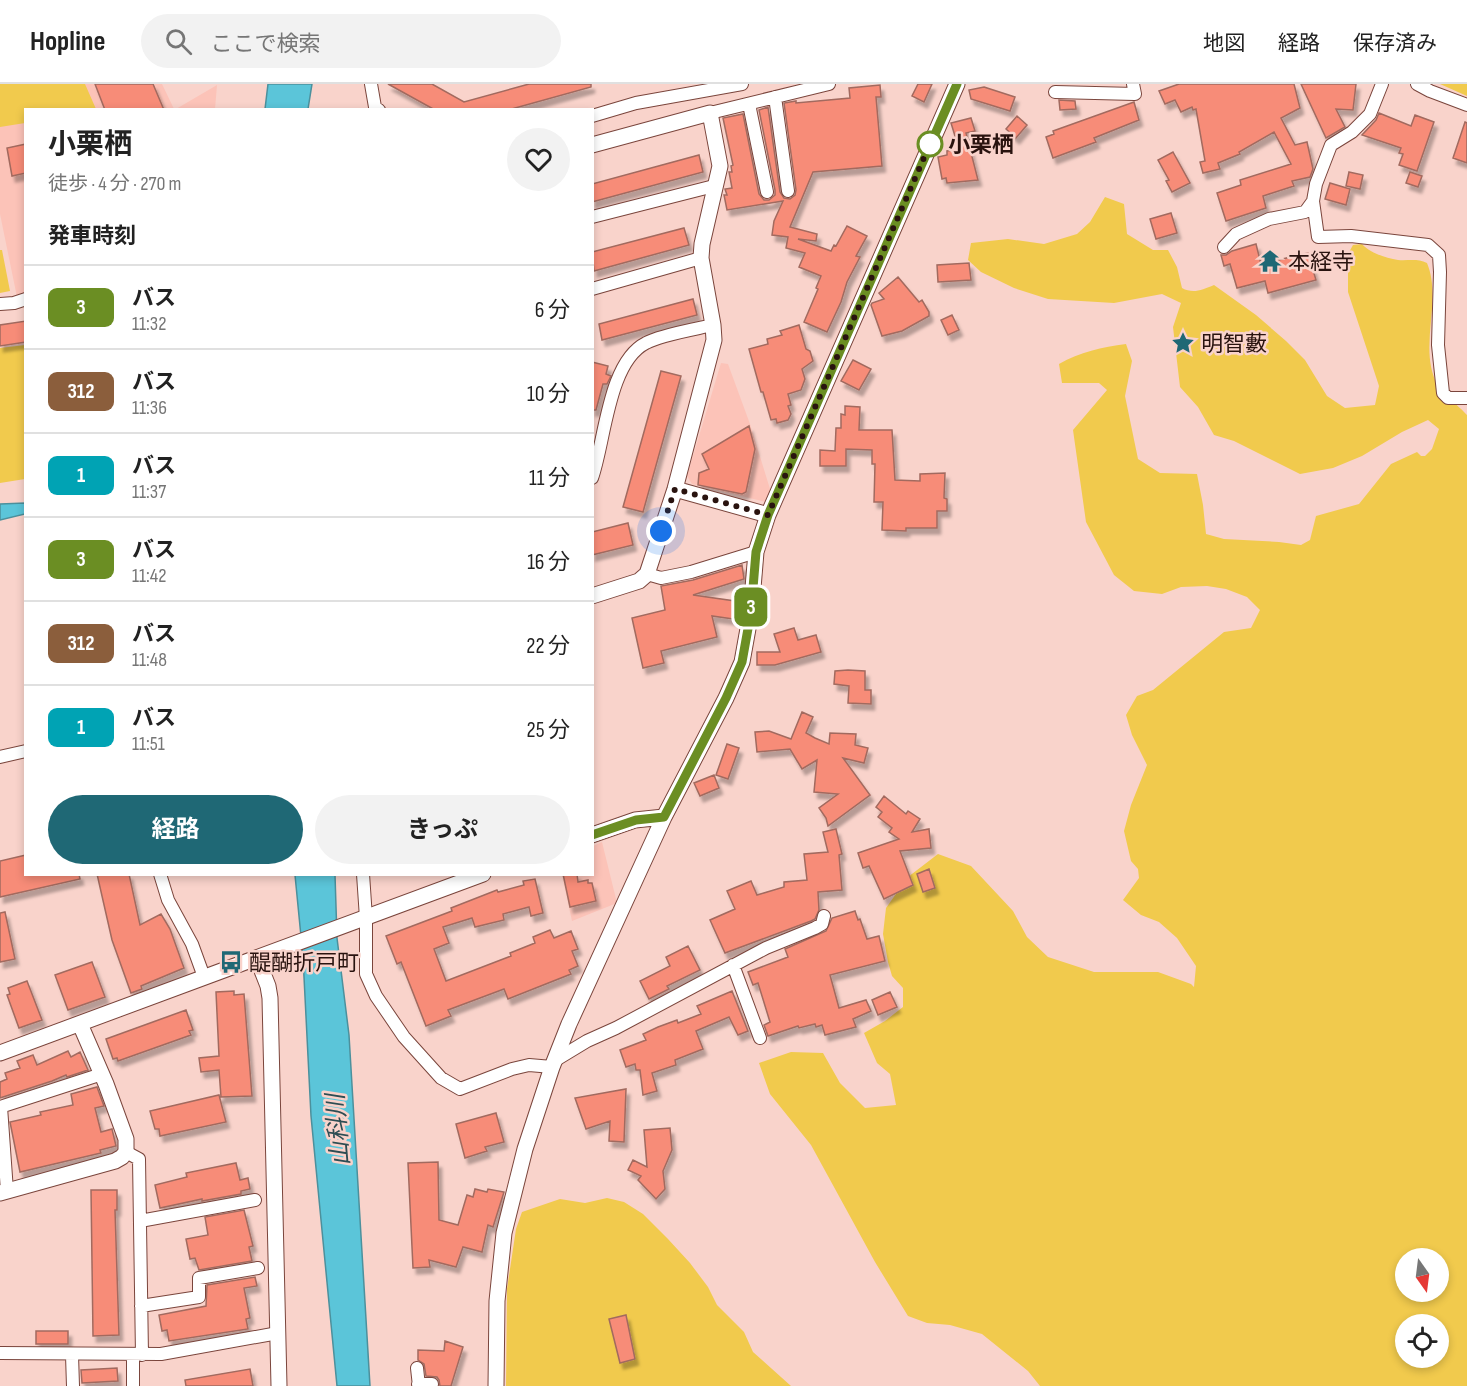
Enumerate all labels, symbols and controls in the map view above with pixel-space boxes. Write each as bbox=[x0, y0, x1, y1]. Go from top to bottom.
search box bbox=[141, 14, 561, 68]
text: Hopline bbox=[30, 25, 105, 58]
icon: search bbox=[162, 25, 195, 58]
text: ここで検索 bbox=[210, 31, 320, 58]
text: 地図 bbox=[1203, 31, 1245, 56]
text: 経路 bbox=[1278, 31, 1320, 56]
text: 保存済み bbox=[1353, 31, 1437, 56]
text: 小栗栖 bbox=[48, 128, 132, 161]
button: heart bbox=[507, 128, 570, 191]
marker: 小栗栖 bbox=[917, 131, 943, 157]
place label: 小栗栖 bbox=[948, 132, 1014, 159]
text: 徒歩 · 4 分 · 270 m bbox=[48, 172, 181, 196]
text: 発車時刻 bbox=[48, 223, 136, 250]
temple icon: 本経寺 bbox=[1257, 248, 1283, 274]
place label: 本経寺 bbox=[1288, 249, 1354, 276]
text: バス bbox=[132, 285, 176, 312]
text: 3 bbox=[76, 295, 86, 320]
text: 6 分 bbox=[535, 297, 570, 324]
text: 11:32 bbox=[132, 312, 166, 336]
place icon: 明智藪 bbox=[1170, 330, 1196, 356]
place label: 明智藪 bbox=[1201, 331, 1267, 358]
text: バス bbox=[132, 369, 176, 396]
text: 312 bbox=[67, 379, 95, 404]
text: 10 分 bbox=[527, 381, 570, 408]
text: 11:36 bbox=[132, 396, 167, 420]
text: バス bbox=[132, 453, 176, 480]
text: 1 bbox=[77, 463, 85, 488]
text: 11 分 bbox=[529, 465, 570, 492]
text: 11:37 bbox=[132, 480, 166, 504]
your location bbox=[646, 516, 676, 546]
text: バス bbox=[132, 537, 176, 564]
text: 3 bbox=[76, 547, 86, 572]
text: 16 分 bbox=[527, 549, 570, 576]
text: 11:42 bbox=[132, 564, 166, 588]
line badge: 3 bbox=[732, 588, 771, 626]
text: 3 bbox=[746, 595, 756, 620]
text: バス bbox=[132, 621, 176, 648]
text: 312 bbox=[67, 631, 95, 656]
text: 22 分 bbox=[526, 633, 570, 660]
text: 11:48 bbox=[132, 648, 167, 672]
text: バス bbox=[132, 705, 176, 732]
text: 1 bbox=[77, 715, 85, 740]
text: 25 分 bbox=[527, 717, 570, 744]
text: 11:51 bbox=[132, 732, 165, 756]
button: 経路 bbox=[48, 795, 303, 864]
button: きっぷ bbox=[315, 795, 570, 864]
bus stop icon: 醍醐折戸町 bbox=[218, 949, 244, 975]
place label: 醍醐折戸町 bbox=[249, 950, 359, 977]
water label: 山科川 bbox=[321, 1090, 356, 1167]
north arrow bbox=[1395, 1248, 1449, 1302]
map controls bbox=[1395, 1248, 1449, 1368]
button: locate bbox=[1395, 1314, 1449, 1368]

